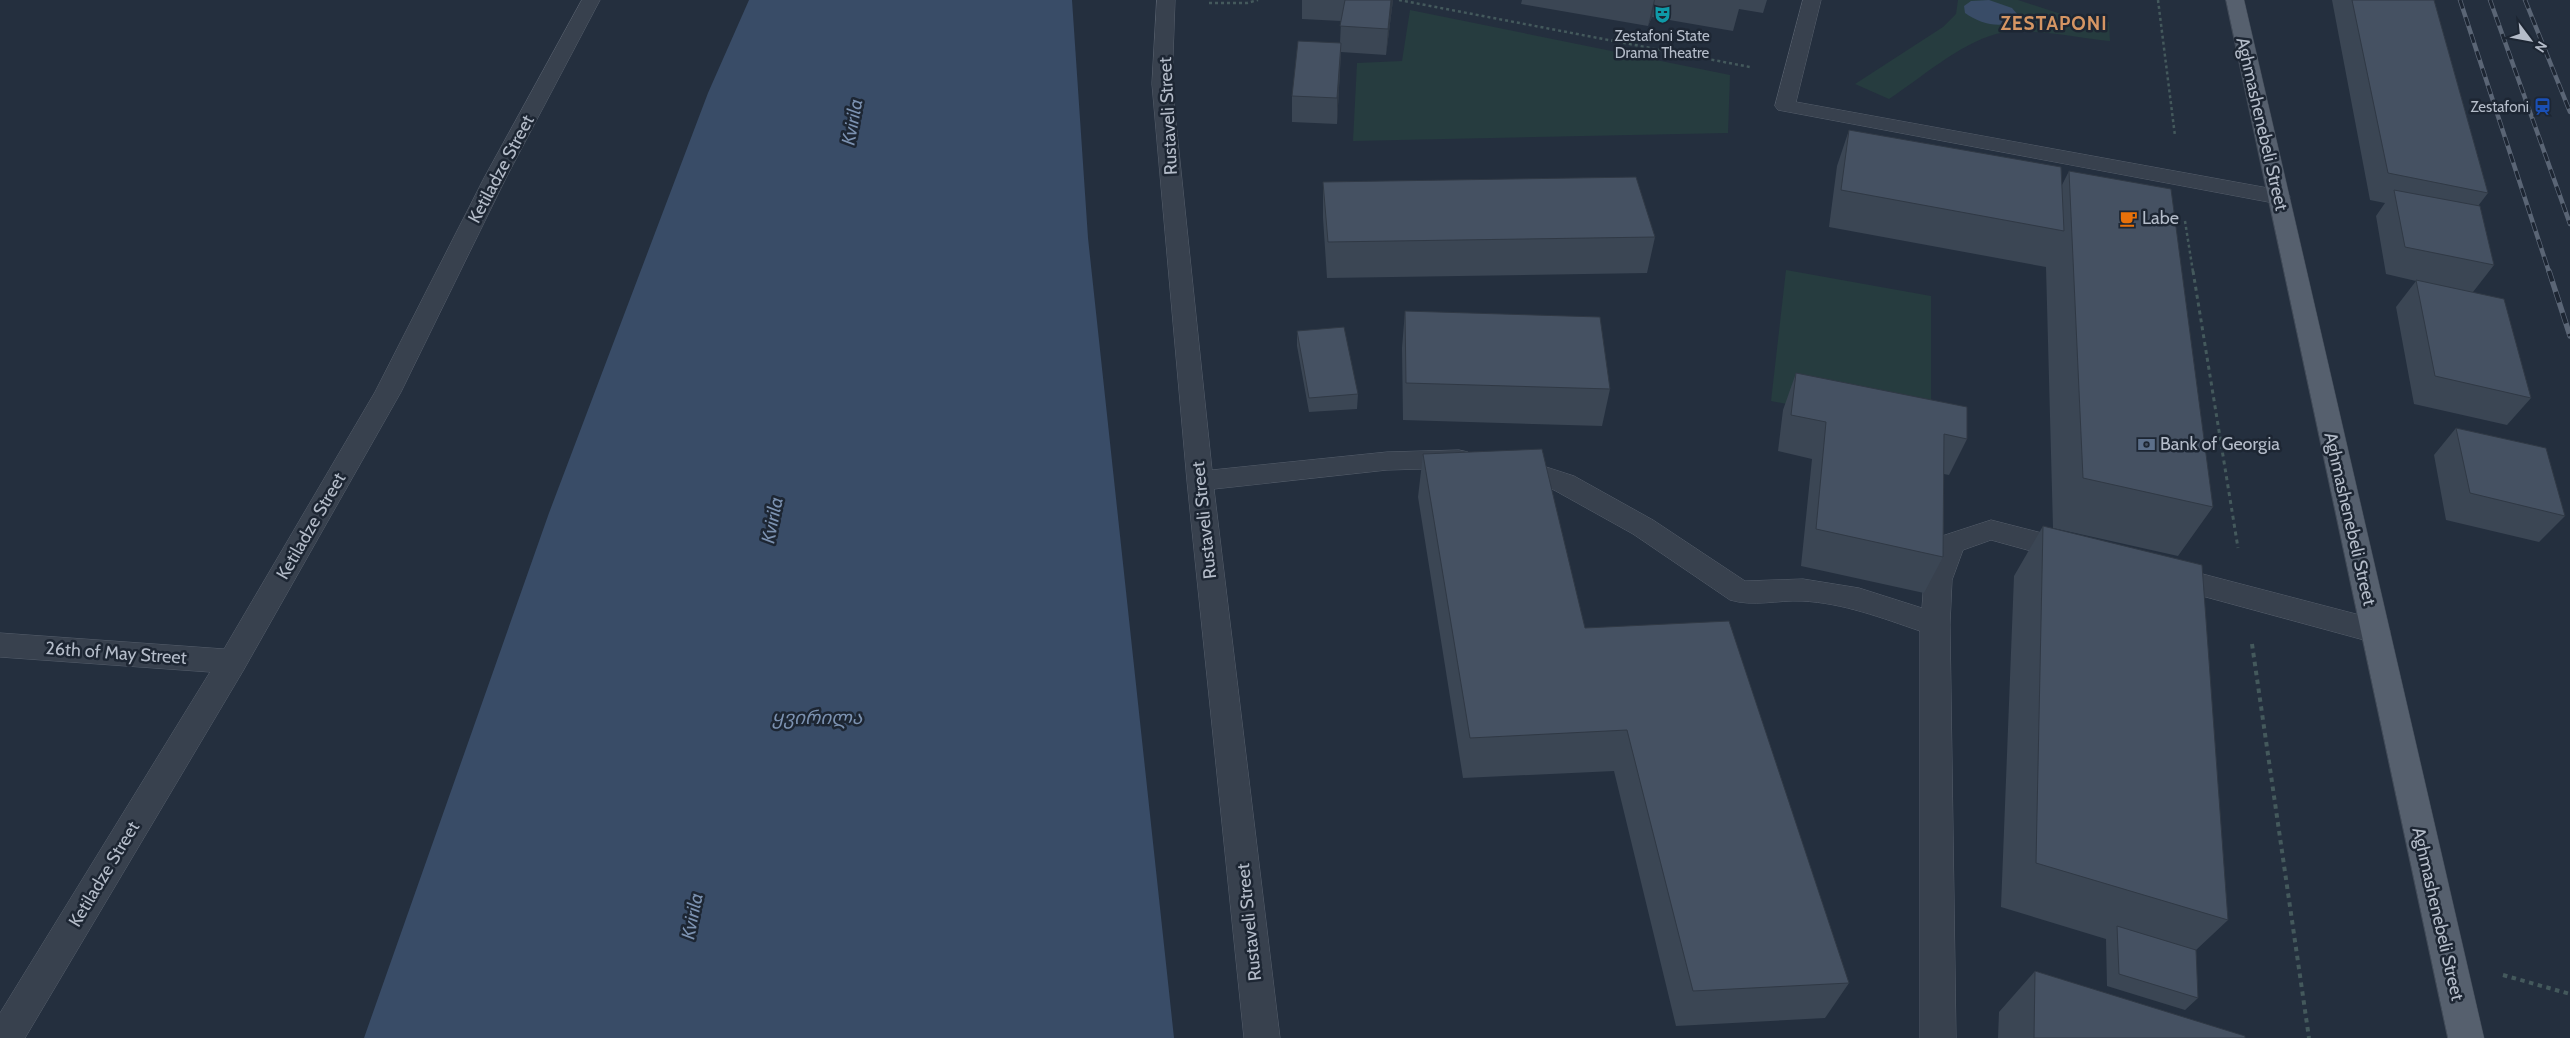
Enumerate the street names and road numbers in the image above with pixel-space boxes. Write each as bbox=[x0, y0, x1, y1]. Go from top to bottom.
street label: Aghmashenebeli Street bbox=[2231, 35, 2293, 213]
street label: Rustaveli Street bbox=[1154, 56, 1182, 176]
street label: Ketiladze Street bbox=[463, 111, 539, 227]
street label: Aghmashenebeli Street bbox=[2319, 430, 2381, 608]
street label: Rustaveli Street bbox=[1187, 460, 1221, 580]
street label: Ketiladze Street bbox=[272, 469, 350, 583]
street label: 26th of May Street bbox=[45, 637, 187, 669]
street label: Ketiladze Street bbox=[64, 817, 144, 931]
street label: Aghmashenebeli Street bbox=[2407, 825, 2469, 1003]
street label: Rustaveli Street bbox=[1232, 862, 1266, 982]

